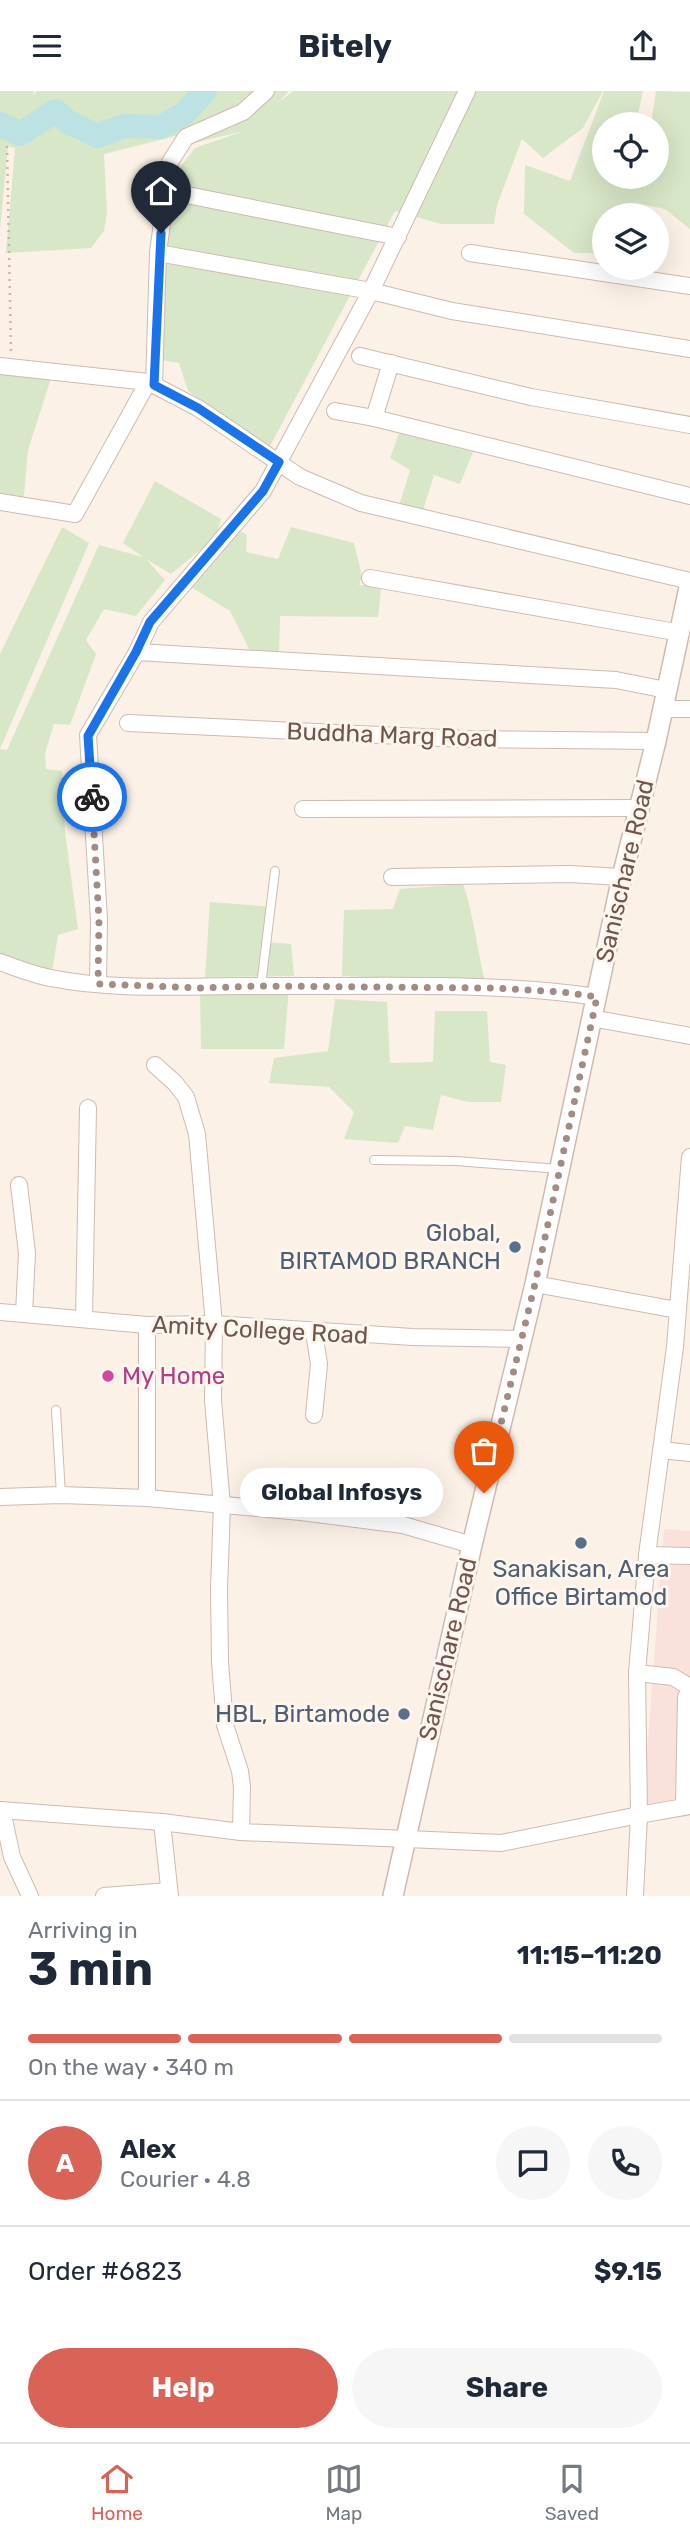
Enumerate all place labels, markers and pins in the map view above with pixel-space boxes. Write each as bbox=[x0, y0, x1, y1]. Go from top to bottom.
pin bbox=[131, 161, 191, 233]
place label: Global, BIRTAMOD BRANCH bbox=[279, 1219, 501, 1275]
marker: Global, BIRTAMOD BRANCH bbox=[507, 1239, 523, 1255]
place label: My Home bbox=[122, 1362, 225, 1390]
marker: My Home bbox=[100, 1368, 116, 1384]
pin bbox=[454, 1421, 514, 1493]
callout: Global Infosys bbox=[239, 1469, 442, 1517]
marker: Sanakisan, Area Office Birtamod bbox=[573, 1535, 589, 1551]
place label: Sanakisan, Area Office Birtamod bbox=[492, 1555, 670, 1611]
place label: HBL, Birtamode bbox=[215, 1700, 390, 1728]
marker: HBL, Birtamode bbox=[396, 1706, 412, 1722]

